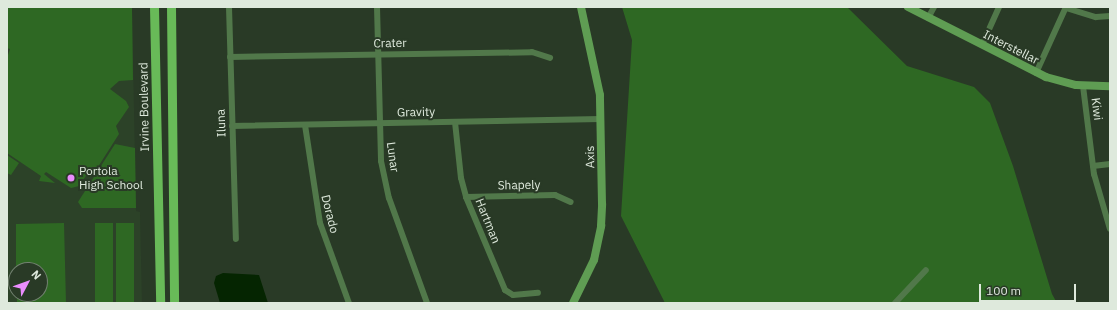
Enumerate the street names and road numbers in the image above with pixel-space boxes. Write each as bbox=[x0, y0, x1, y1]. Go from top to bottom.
street label: Interstellar bbox=[981, 27, 1041, 67]
street label: Crater bbox=[373, 36, 407, 50]
street label: Irvine Boulevard bbox=[136, 62, 152, 152]
street label: Kiwi bbox=[1088, 97, 1106, 121]
street label: Gravity bbox=[397, 104, 435, 120]
street label: Iluna bbox=[213, 109, 229, 137]
street label: Lunar bbox=[384, 141, 402, 173]
street label: Axis bbox=[583, 146, 597, 168]
street label: Shapely bbox=[497, 177, 541, 193]
street label: Dorado bbox=[318, 193, 342, 235]
street label: Hartman bbox=[472, 196, 504, 246]

